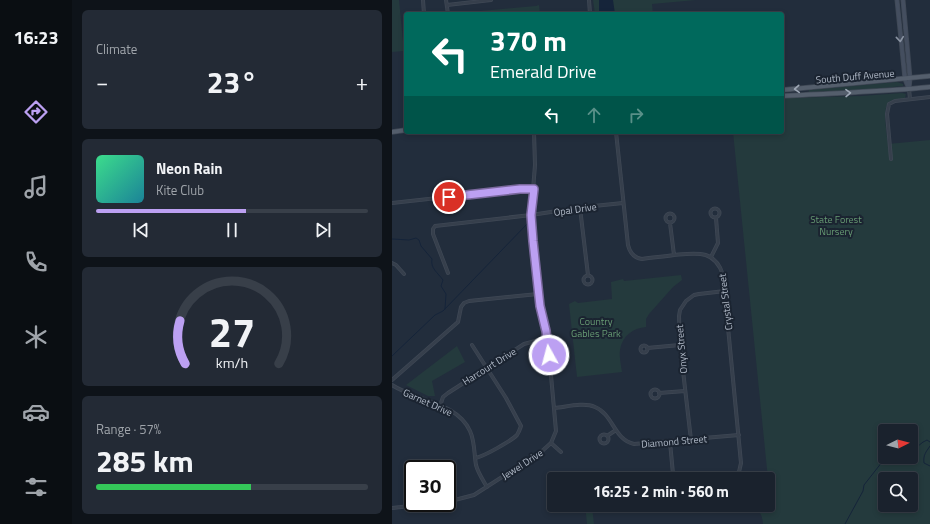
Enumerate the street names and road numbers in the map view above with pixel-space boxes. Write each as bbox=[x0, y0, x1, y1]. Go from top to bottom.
street label: South Duff Avenue bbox=[815, 66, 895, 87]
street label: Opal Drive bbox=[553, 199, 598, 220]
street label: Crystal Street bbox=[715, 272, 736, 331]
street label: Onyx Street bbox=[672, 323, 691, 374]
street label: Harcourt Drive bbox=[459, 344, 519, 389]
street label: Garnet Drive bbox=[401, 385, 455, 420]
street label: Diamond Street bbox=[641, 431, 708, 452]
street label: Jewel Drive bbox=[499, 445, 546, 483]

